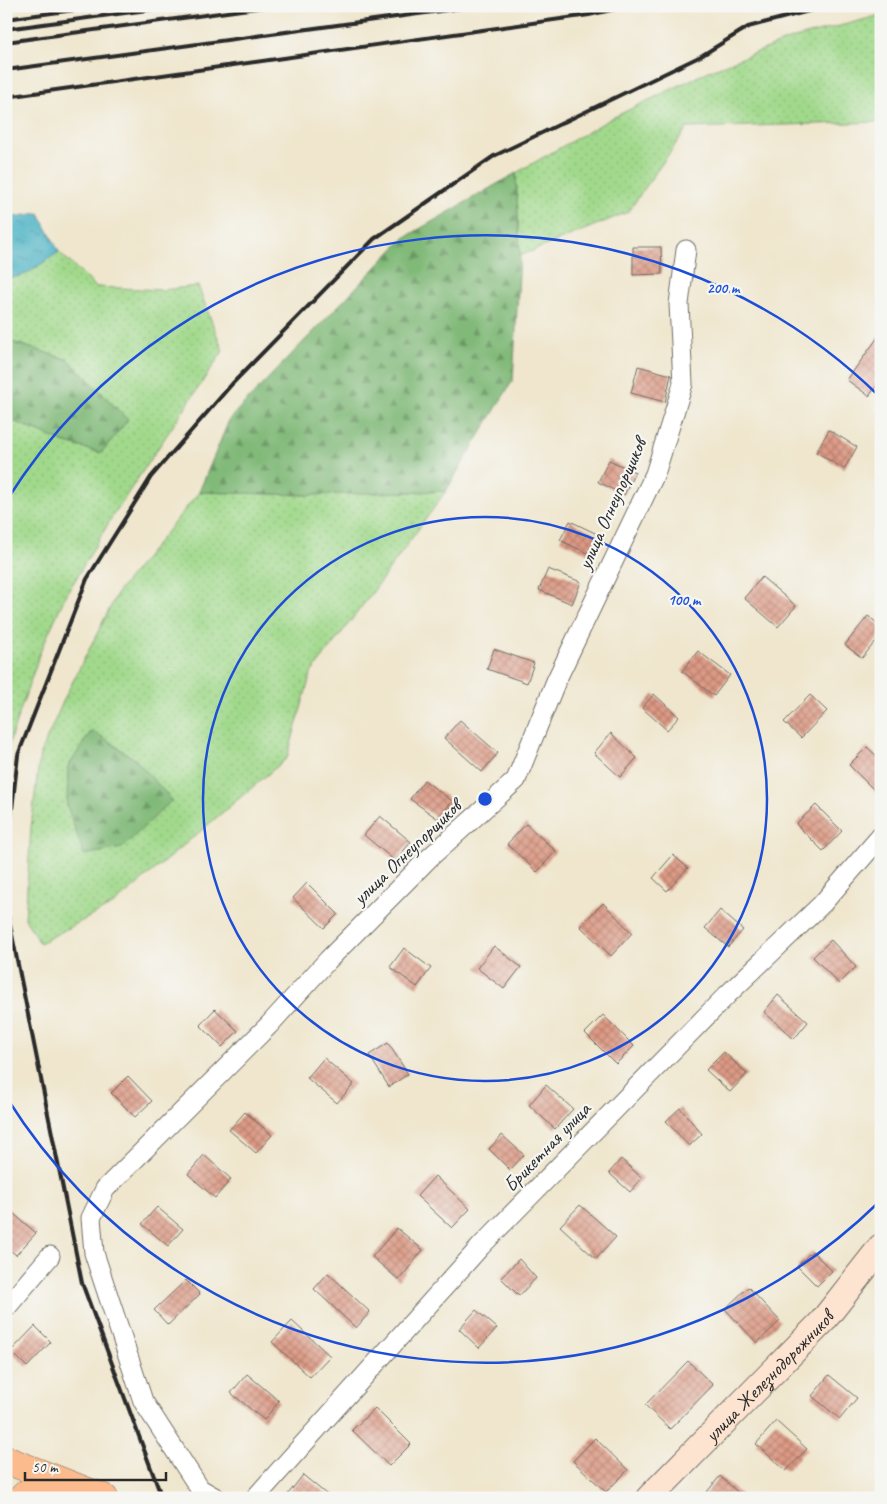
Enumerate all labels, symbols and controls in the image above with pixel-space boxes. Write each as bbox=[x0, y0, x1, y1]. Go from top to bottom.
text: 200 m bbox=[707, 279, 741, 298]
street label: улица Огнеупорщиков bbox=[572, 431, 654, 574]
text: 100 m bbox=[668, 591, 702, 610]
centre of rings bbox=[476, 790, 494, 808]
street label: улица Огнеупорщиков bbox=[347, 791, 469, 911]
street label: Брикетная улица bbox=[498, 1096, 597, 1197]
street label: улица Железнодорожников bbox=[698, 1303, 841, 1448]
scale bar bbox=[25, 1449, 166, 1481]
text: 50 m bbox=[32, 1458, 59, 1477]

